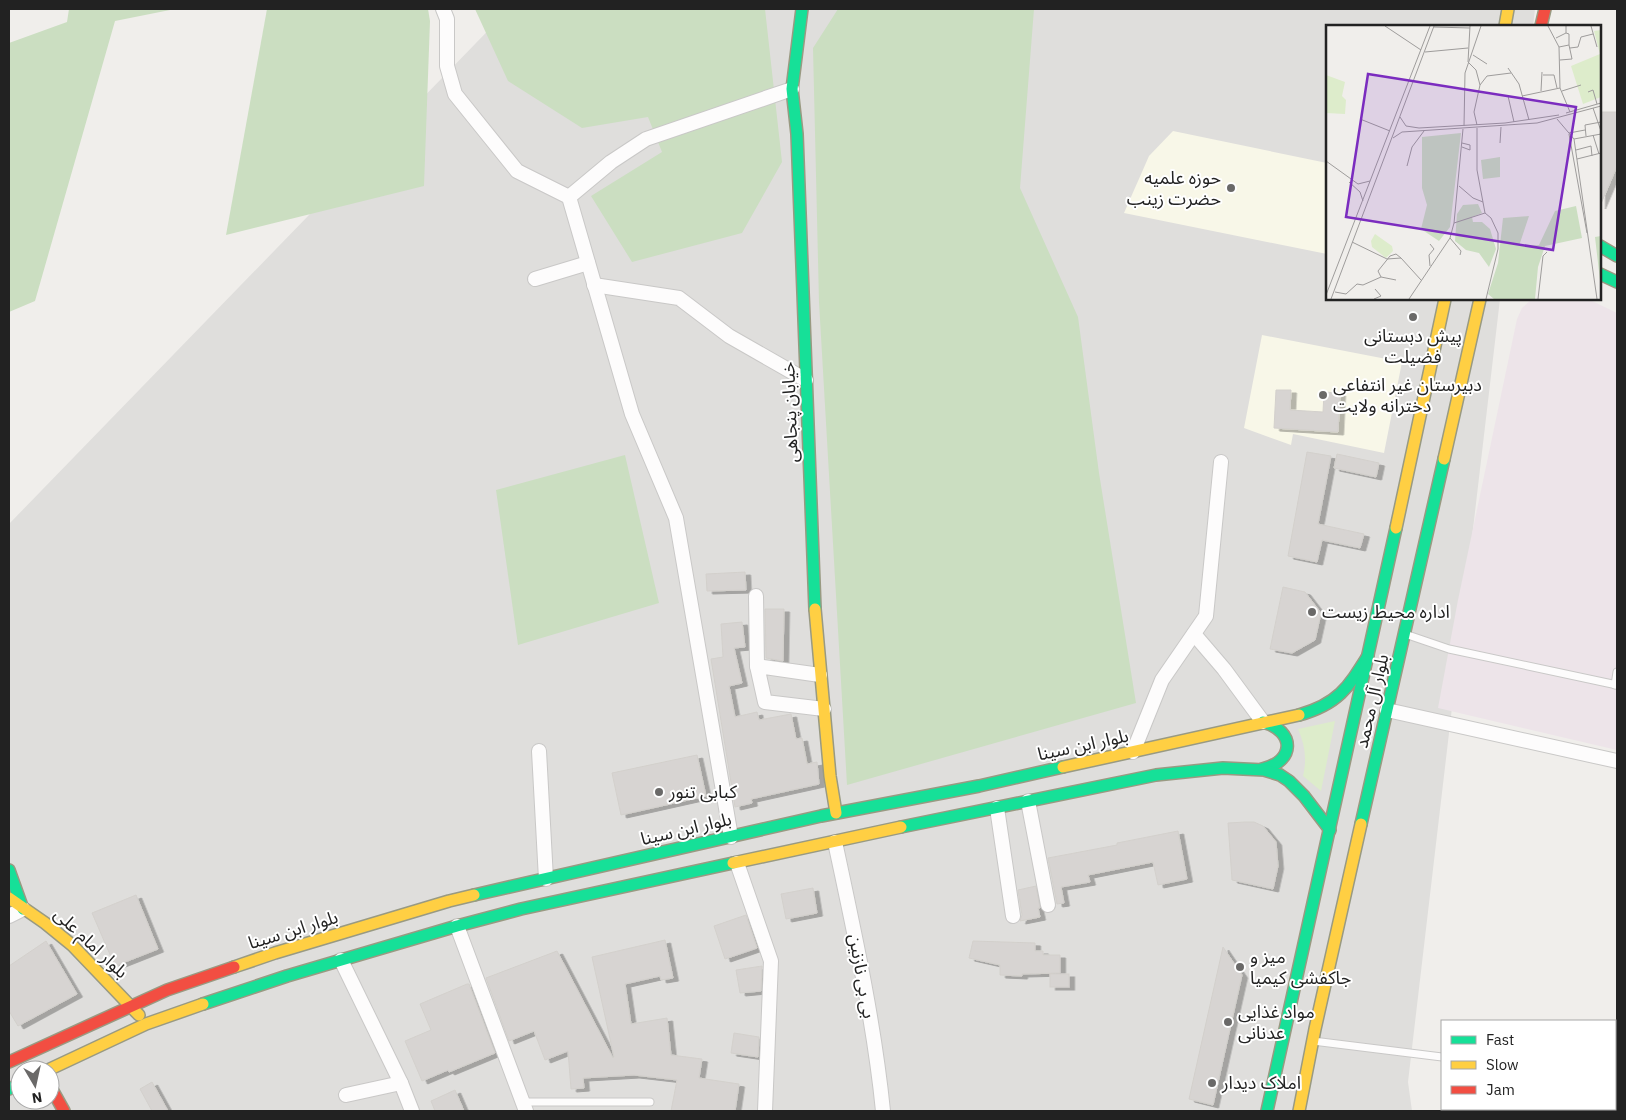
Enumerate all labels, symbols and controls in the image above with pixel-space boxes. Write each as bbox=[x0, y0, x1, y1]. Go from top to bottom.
inset map bbox=[1326, 25, 1601, 300]
place label: حوزه علمیه حضرت زینب bbox=[1127, 166, 1221, 210]
marker: حوزه علمیه حضرت زینب bbox=[1225, 182, 1237, 194]
marker: پیش دبستانی فضیلت bbox=[1407, 311, 1419, 323]
place label: پیش دبستانی فضیلت bbox=[1364, 324, 1462, 368]
street label: خیابان پنجاهی bbox=[776, 361, 803, 463]
place label: دبیرستان غیر انتفاعی دخترانه ولایت bbox=[1333, 373, 1482, 417]
marker: دبیرستان غیر انتفاعی دخترانه ولایت bbox=[1317, 389, 1329, 401]
place label: اداره محیط زیست bbox=[1322, 600, 1450, 623]
marker: اداره محیط زیست bbox=[1306, 606, 1318, 618]
street label: بلوار آل محمد bbox=[1350, 652, 1393, 750]
street label: بلوار ابن سینا bbox=[1035, 724, 1131, 765]
place label: کبابی تنور bbox=[668, 780, 737, 803]
marker: کبابی تنور bbox=[653, 786, 665, 798]
street label: بلوار ابن سینا bbox=[638, 807, 734, 850]
street label: بلوار امام علی bbox=[47, 902, 133, 985]
street label: بلوار ابن سینا bbox=[245, 905, 341, 954]
street label: بی بی نازنین bbox=[844, 932, 881, 1020]
place label: میز و جاکفشی کیمیا bbox=[1250, 945, 1351, 989]
marker: میز و جاکفشی کیمیا bbox=[1234, 961, 1246, 973]
place label: مواد غذایی عدنانی bbox=[1238, 1000, 1315, 1044]
marker: مواد غذایی عدنانی bbox=[1222, 1016, 1234, 1028]
legend bbox=[1441, 1020, 1616, 1110]
text: Fast bbox=[1486, 1030, 1514, 1049]
text: Slow bbox=[1486, 1055, 1519, 1074]
north arrow bbox=[10, 1060, 60, 1110]
place label: املاک دیدار bbox=[1221, 1071, 1301, 1094]
marker: املاک دیدار bbox=[1206, 1077, 1218, 1089]
text: Jam bbox=[1486, 1080, 1515, 1099]
text: N bbox=[31, 1088, 43, 1108]

